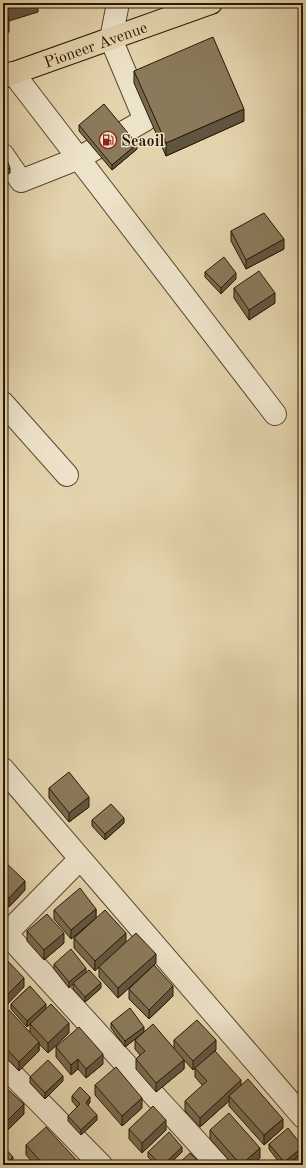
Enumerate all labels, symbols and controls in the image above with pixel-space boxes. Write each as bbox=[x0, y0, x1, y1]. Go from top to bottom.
street label: Pioneer Avenue bbox=[42, 20, 150, 72]
fuel station icon: Seaoil bbox=[98, 130, 118, 150]
place label: Seaoil bbox=[121, 134, 164, 150]

